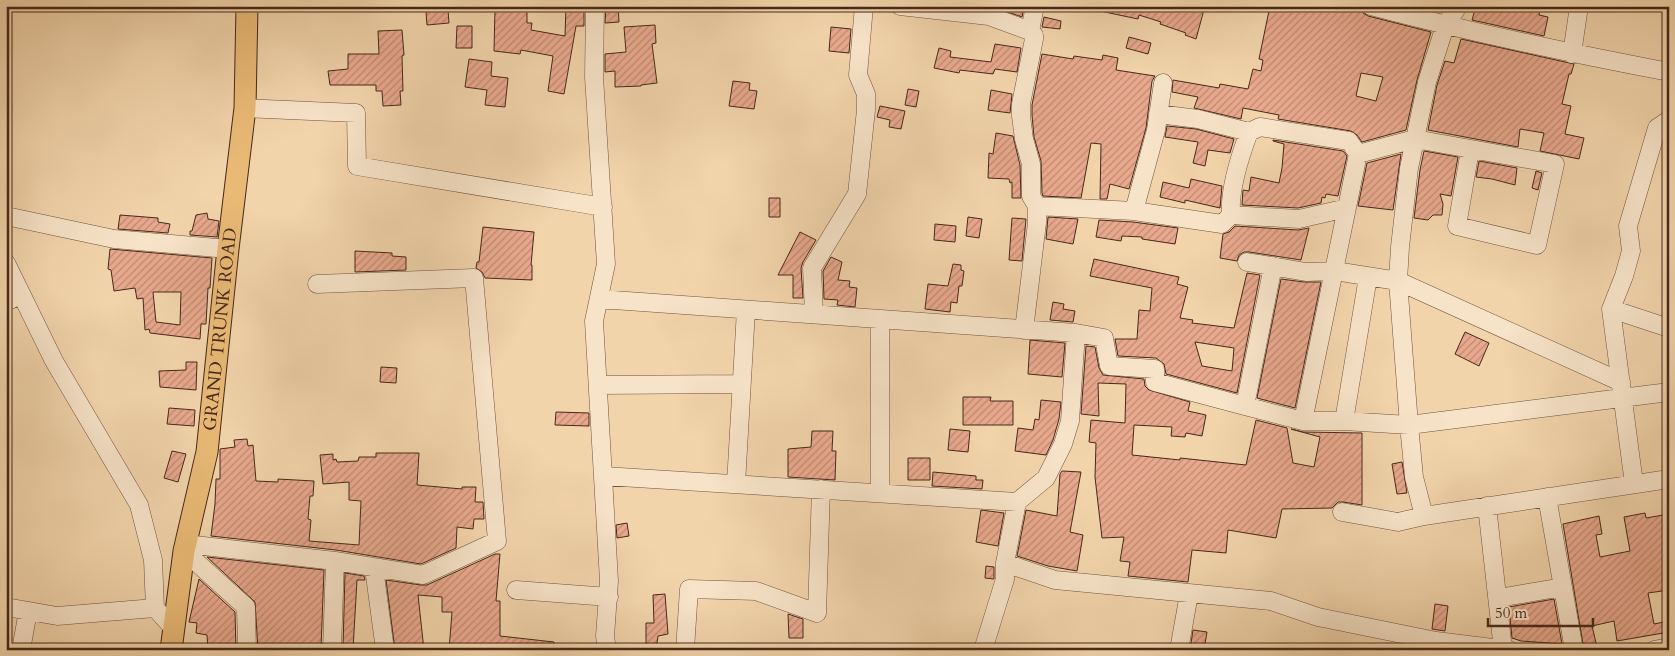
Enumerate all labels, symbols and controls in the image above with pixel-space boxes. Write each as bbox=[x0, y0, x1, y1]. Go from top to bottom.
street label: GRAND TRUNK ROAD bbox=[197, 226, 243, 432]
scale bar bbox=[1488, 596, 1592, 628]
text: 50 m bbox=[1495, 603, 1527, 623]

